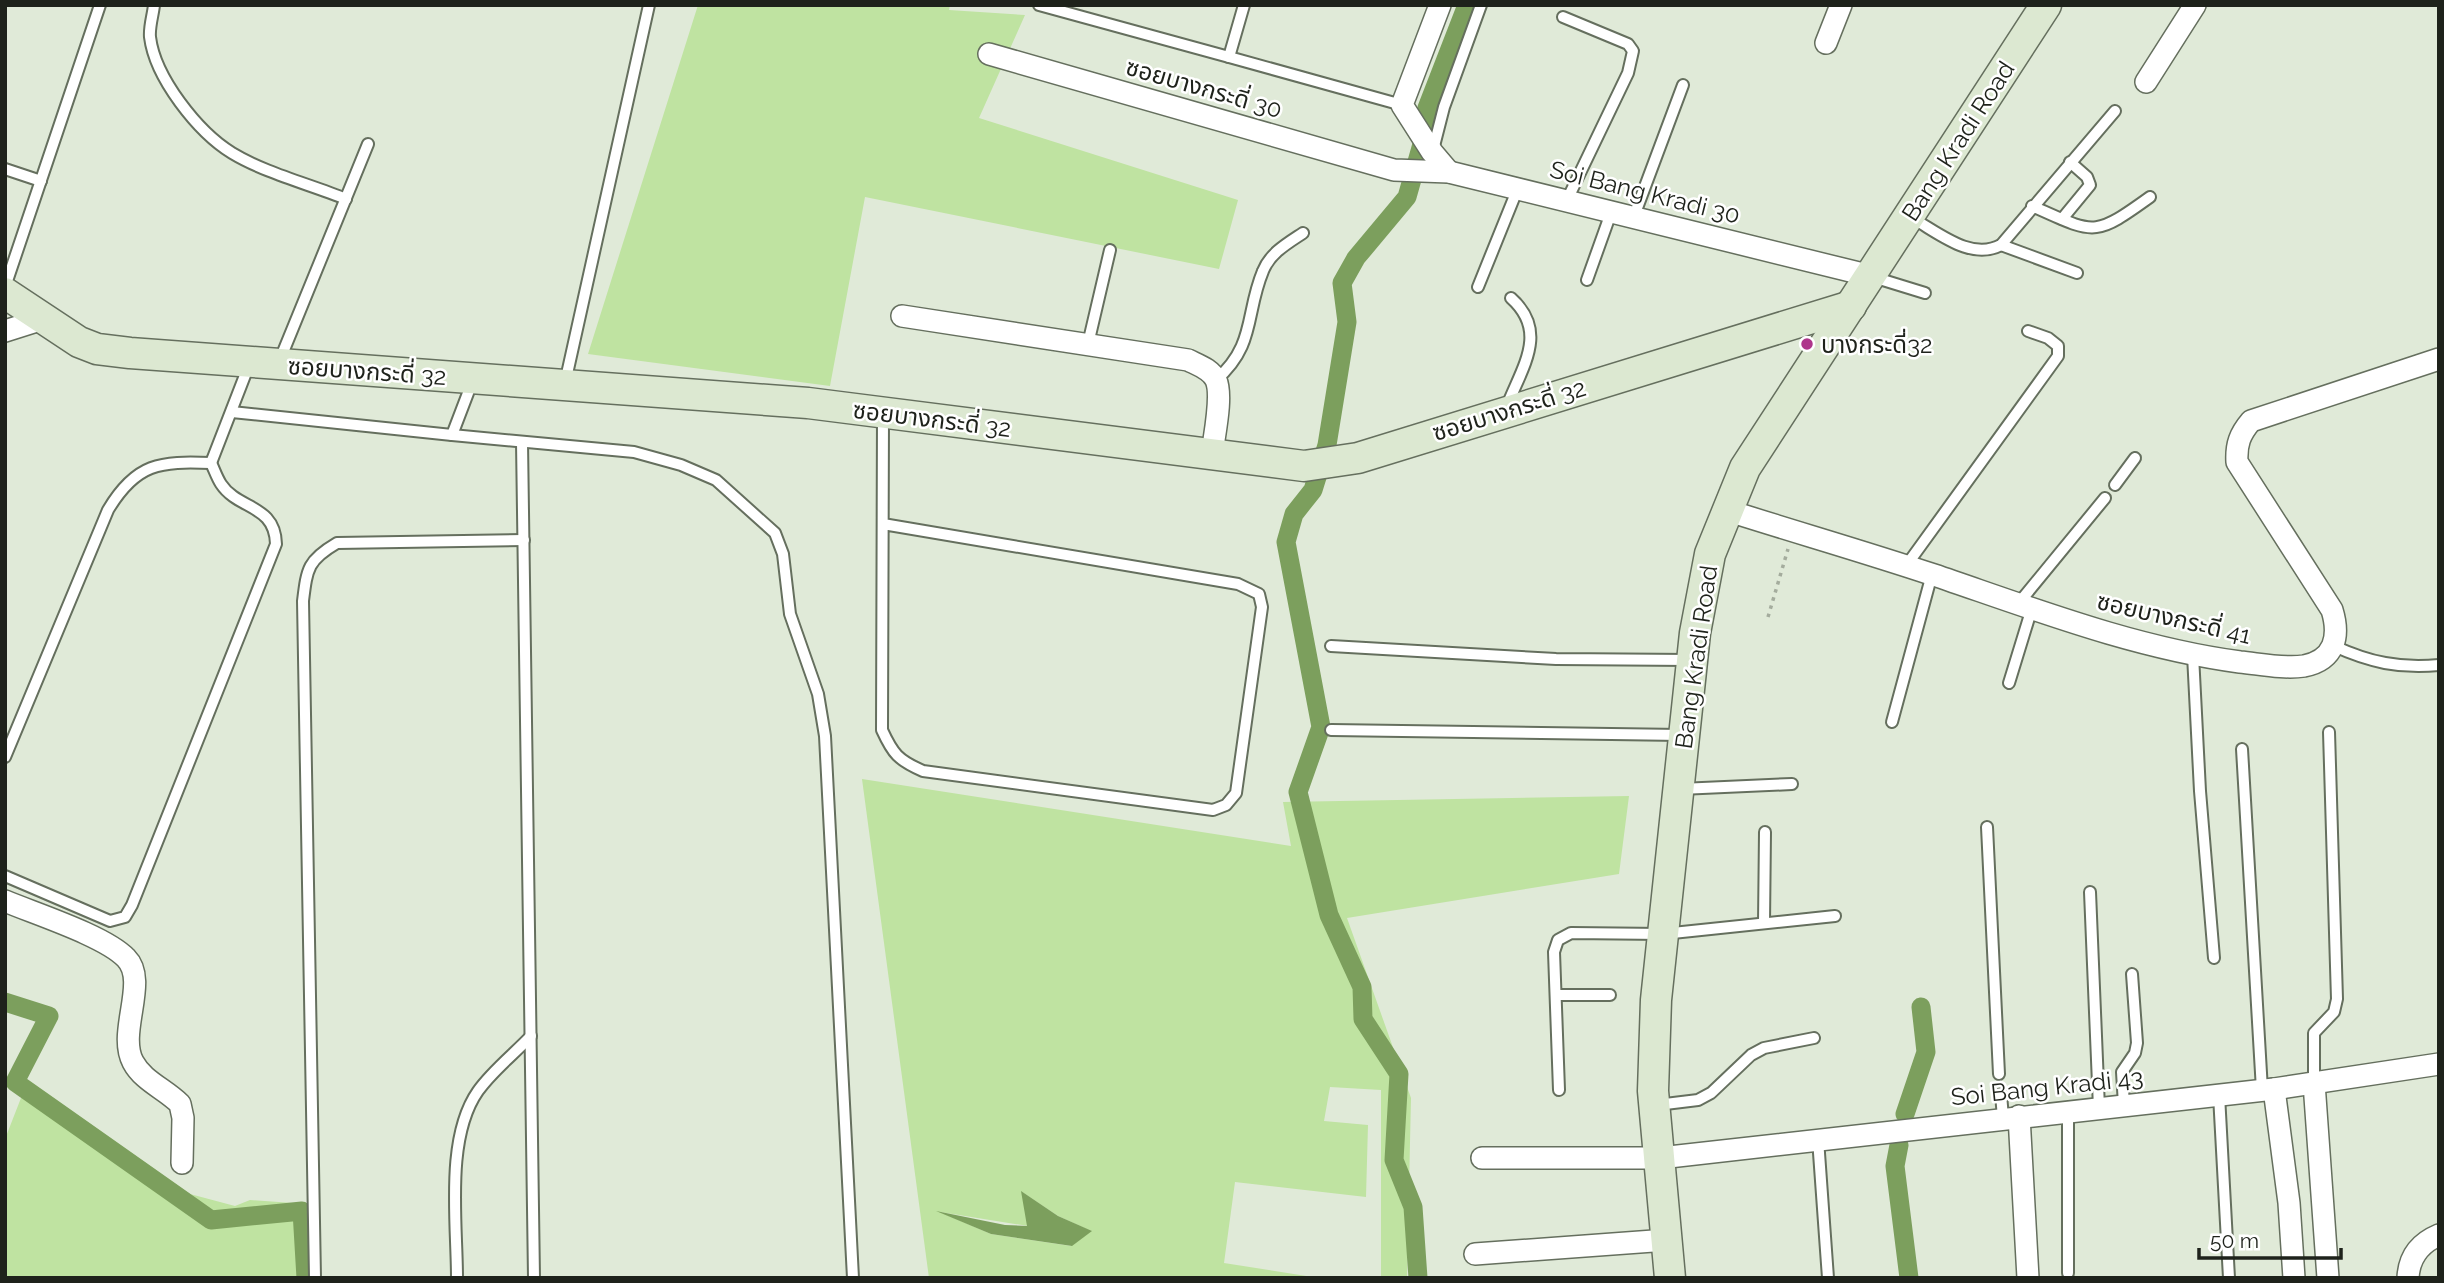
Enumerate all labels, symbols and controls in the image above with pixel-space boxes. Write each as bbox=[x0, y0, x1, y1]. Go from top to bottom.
street label: ซอยบางกระดี่ 30 bbox=[1123, 50, 1286, 124]
street label: Bang Kradi Road bbox=[1896, 56, 2020, 226]
street label: Soi Bang Kradi 30 bbox=[1547, 154, 1743, 230]
place label: บางกระดี่32 bbox=[1821, 328, 1932, 359]
marker: บางกระดี่32 bbox=[1799, 336, 1815, 352]
street label: ซอยบางกระดี่ 32 bbox=[287, 349, 447, 391]
street label: ซอยบางกระดี่ 32 bbox=[1428, 371, 1589, 447]
street label: ซอยบางกระดี่ 32 bbox=[851, 393, 1013, 443]
street label: Bang Kradi Road bbox=[1669, 564, 1723, 750]
street label: ซอยบางกระดี่ 41 bbox=[2094, 584, 2254, 650]
street label: Soi Bang Kradi 43 bbox=[1949, 1062, 2145, 1112]
scale bar bbox=[2199, 1216, 2341, 1260]
text: 50 m bbox=[2210, 1228, 2259, 1253]

